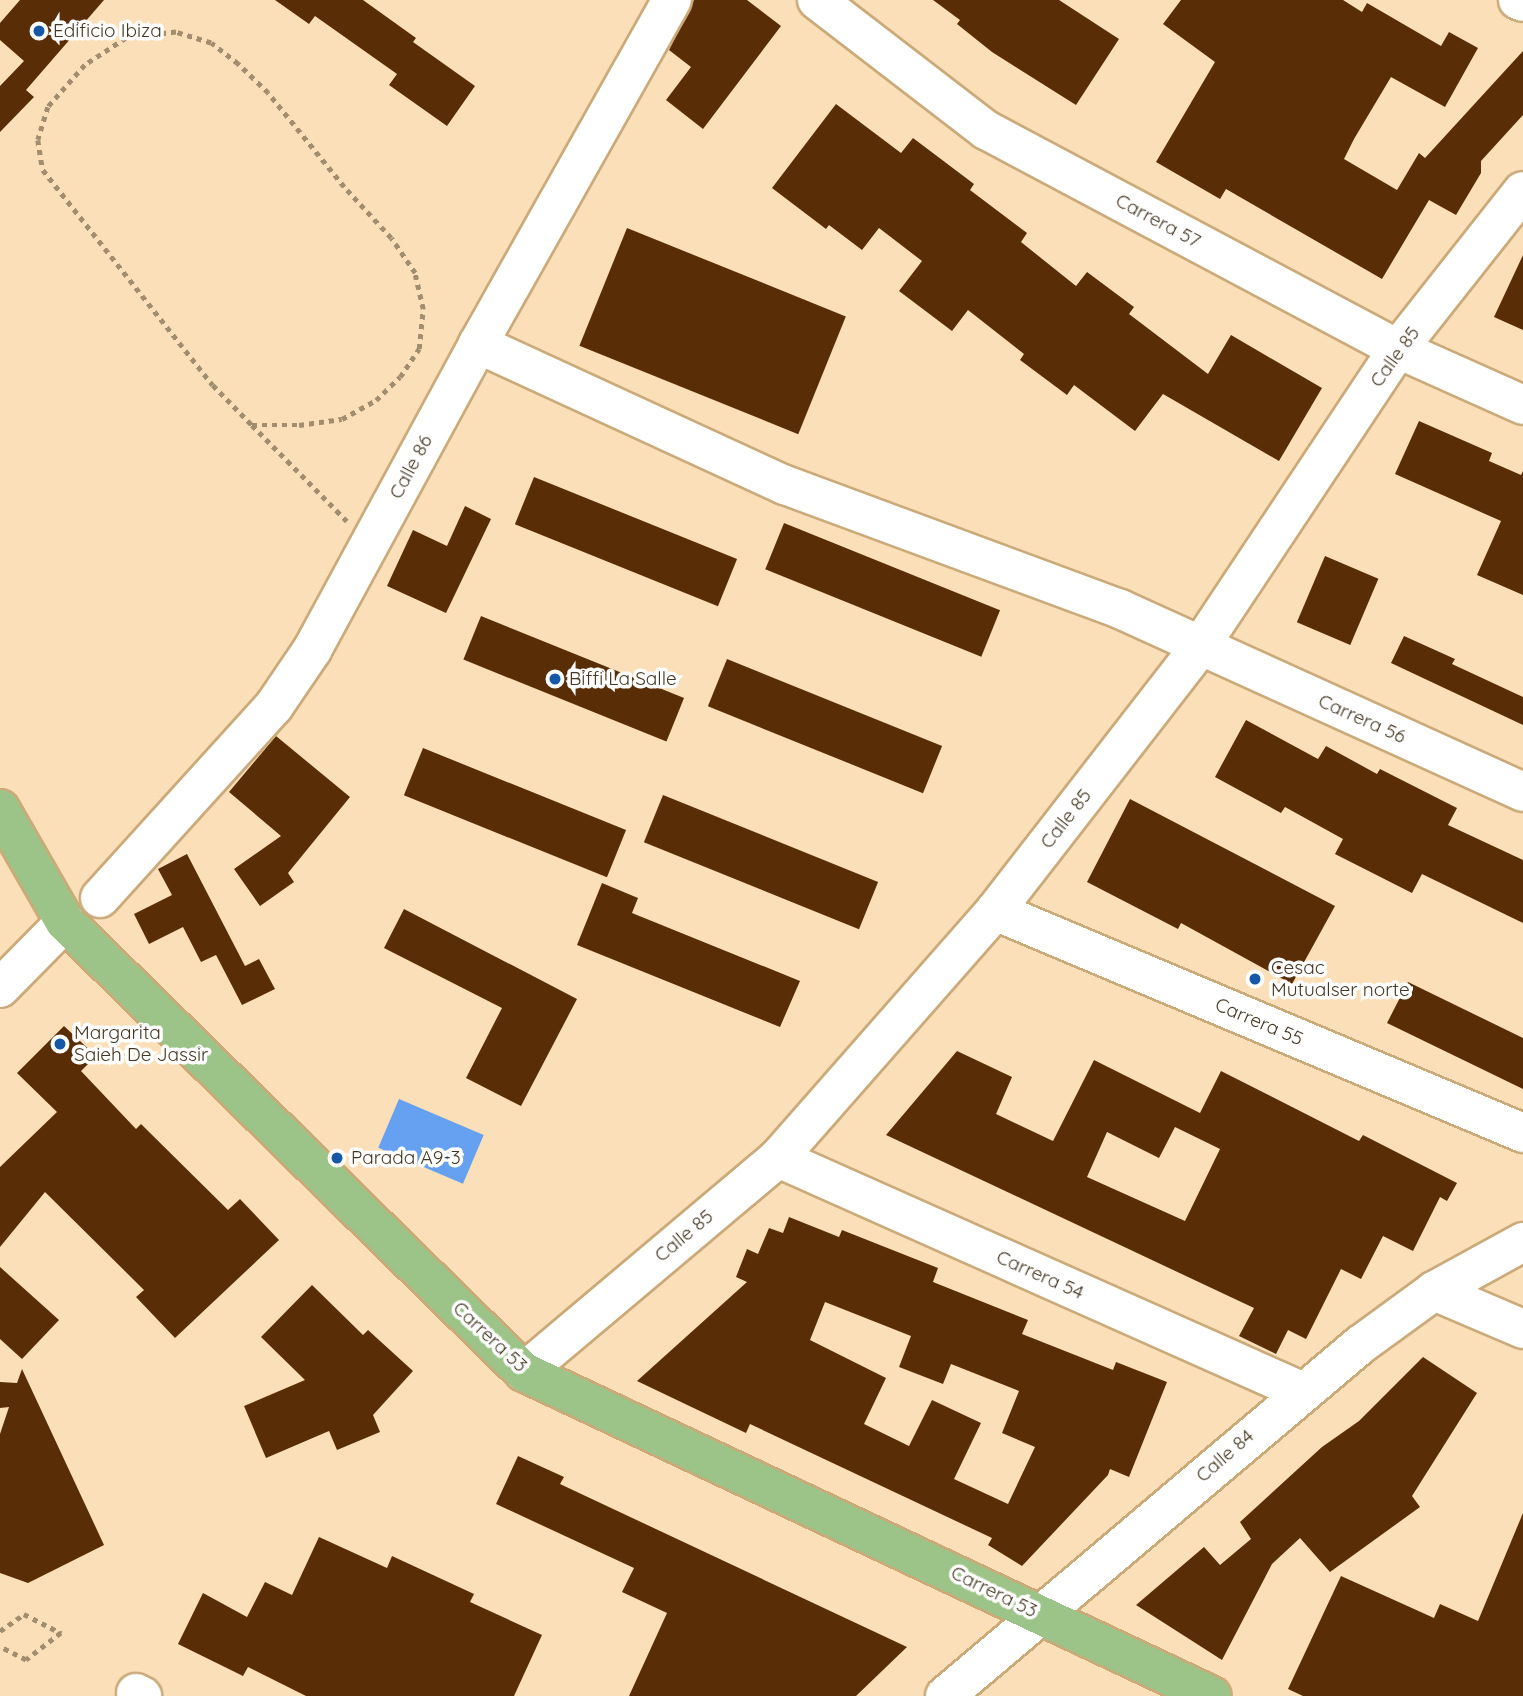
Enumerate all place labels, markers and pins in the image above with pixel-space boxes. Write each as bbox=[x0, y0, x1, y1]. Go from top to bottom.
place label: Edificio Ibiza bbox=[53, 20, 162, 42]
marker: Edificio Ibiza bbox=[31, 23, 47, 39]
place label: Biffi La Salle bbox=[569, 668, 677, 690]
marker: Biffi La Salle bbox=[547, 671, 563, 687]
place label: Cesac Mutualser norte bbox=[1271, 957, 1410, 1001]
marker: Cesac Mutualser norte bbox=[1245, 969, 1265, 989]
place label: Margarita Saieh De Jassir bbox=[74, 1022, 208, 1066]
marker: Margarita Saieh De Jassir bbox=[52, 1036, 68, 1052]
place label: Parada A9-3 bbox=[351, 1147, 461, 1169]
marker: Parada A9-3 bbox=[329, 1150, 345, 1166]

